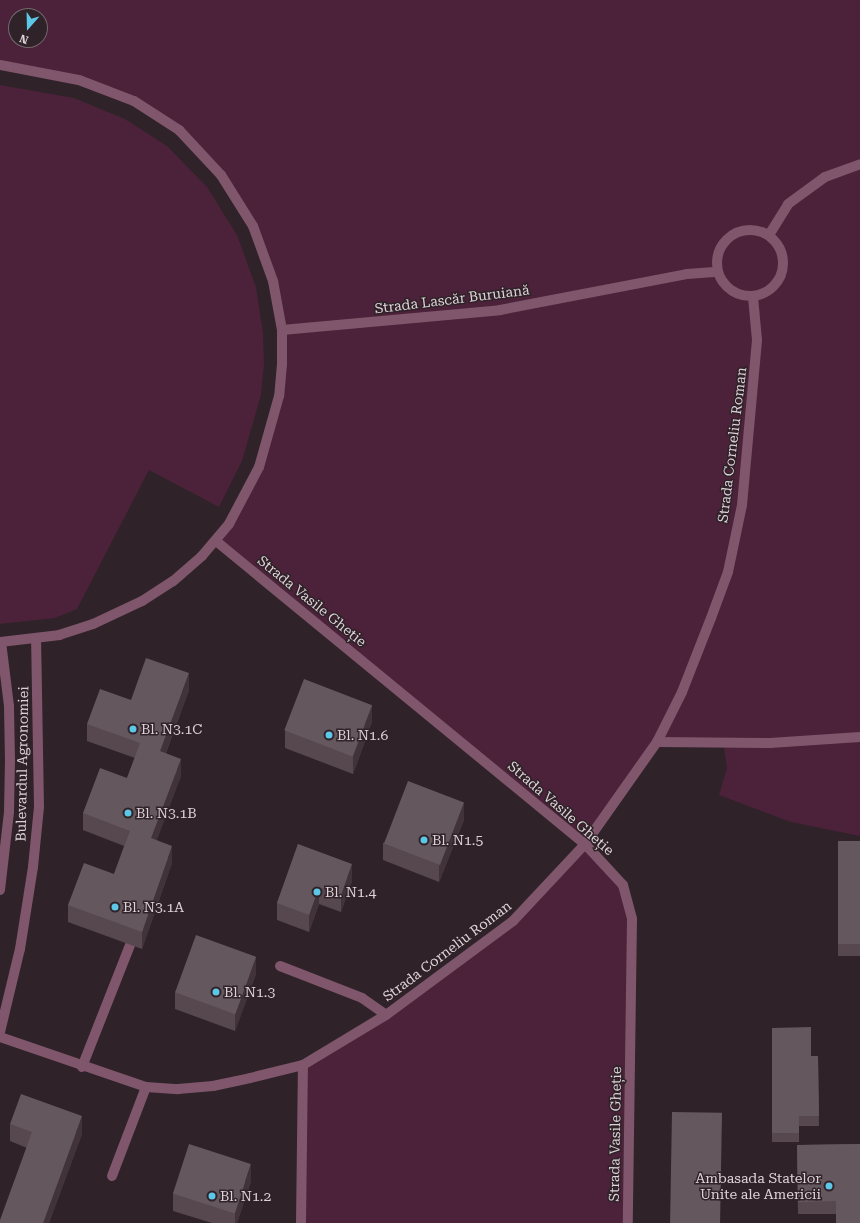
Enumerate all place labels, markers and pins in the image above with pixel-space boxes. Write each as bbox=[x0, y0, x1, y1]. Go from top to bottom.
place label: Bl. N3.1C bbox=[141, 721, 202, 737]
marker: Bl. N3.1C bbox=[128, 724, 138, 734]
place label: Bl. N1.6 bbox=[337, 727, 388, 743]
marker: Bl. N1.6 bbox=[324, 730, 334, 740]
place label: Bl. N3.1B bbox=[136, 805, 197, 821]
marker: Bl. N3.1B bbox=[123, 808, 133, 818]
place label: Bl. N1.5 bbox=[432, 832, 483, 848]
marker: Bl. N1.5 bbox=[419, 835, 429, 845]
place label: Bl. N1.4 bbox=[325, 884, 376, 900]
marker: Bl. N1.4 bbox=[312, 887, 322, 897]
place label: Bl. N3.1A bbox=[123, 899, 184, 915]
marker: Bl. N3.1A bbox=[110, 902, 120, 912]
place label: Bl. N1.3 bbox=[224, 984, 275, 1000]
marker: Bl. N1.3 bbox=[211, 987, 221, 997]
place label: Ambasada Statelor Unite ale Americii bbox=[695, 1170, 821, 1202]
marker: Ambasada Statelor Unite ale Americii bbox=[824, 1181, 834, 1191]
place label: Bl. N1.2 bbox=[220, 1188, 271, 1204]
marker: Bl. N1.2 bbox=[207, 1191, 217, 1201]

